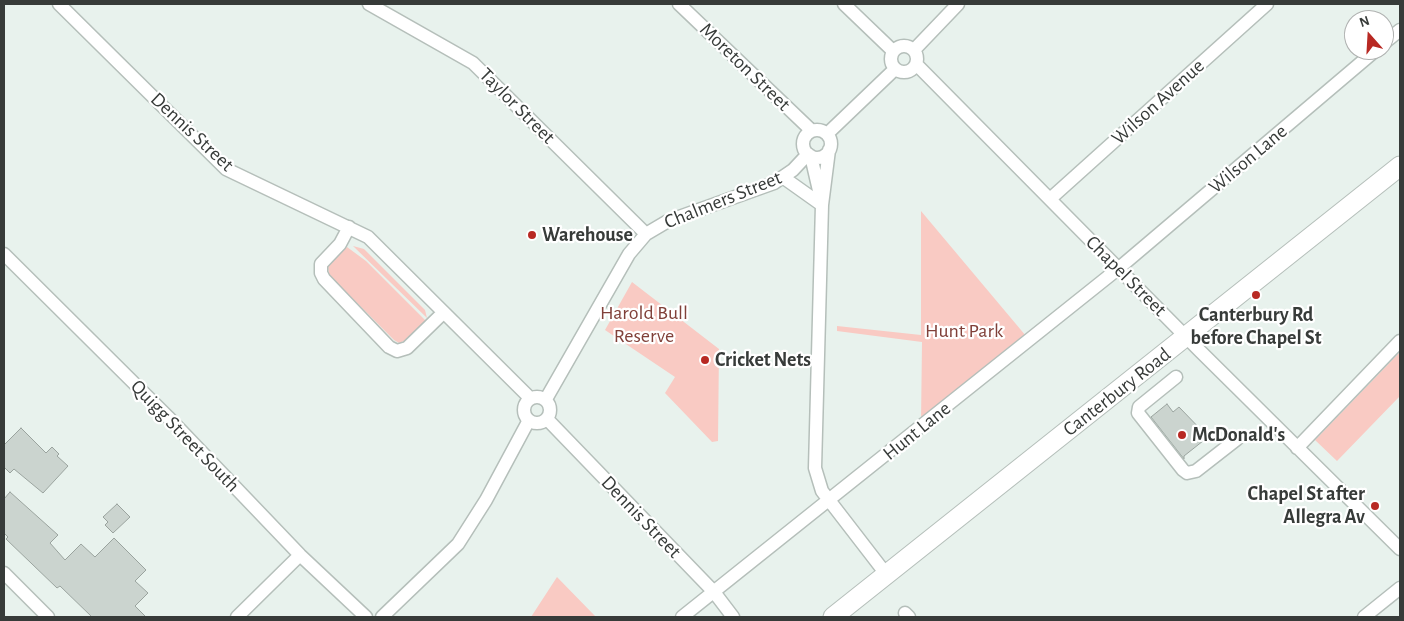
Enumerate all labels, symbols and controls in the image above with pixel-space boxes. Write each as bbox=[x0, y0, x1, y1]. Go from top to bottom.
north arrow bbox=[1344, 10, 1394, 60]
text: N bbox=[1358, 14, 1371, 30]
street label: Moreton Street bbox=[695, 18, 795, 116]
street label: Wilson Avenue bbox=[1107, 54, 1209, 150]
street label: Taylor Street bbox=[474, 63, 560, 149]
street label: Dennis Street bbox=[145, 87, 239, 177]
street label: Wilson Lane bbox=[1204, 119, 1292, 199]
street label: Chalmers Street bbox=[661, 166, 785, 234]
place label: Warehouse bbox=[542, 223, 633, 247]
marker: Warehouse bbox=[526, 229, 538, 241]
street label: Chapel Street bbox=[1080, 230, 1172, 322]
marker: Canterbury Rd before Chapel St bbox=[1250, 289, 1262, 301]
park label: Harold Bull Reserve bbox=[600, 301, 688, 348]
place label: Canterbury Rd before Chapel St bbox=[1191, 303, 1321, 350]
park label: Hunt Park bbox=[925, 319, 1003, 343]
street label: Canterbury Road bbox=[1058, 342, 1176, 442]
place label: Cricket Nets bbox=[715, 348, 811, 372]
marker: Cricket Nets bbox=[699, 354, 711, 366]
street label: Quigg Street South bbox=[125, 375, 245, 497]
street label: Hunt Lane bbox=[878, 396, 956, 466]
place label: McDonald's bbox=[1192, 423, 1285, 447]
marker: McDonald's bbox=[1176, 429, 1188, 441]
street label: Dennis Street bbox=[596, 471, 686, 563]
place label: Chapel St after Allegra Av bbox=[1248, 482, 1365, 529]
marker: Chapel St after Allegra Av bbox=[1369, 500, 1381, 512]

